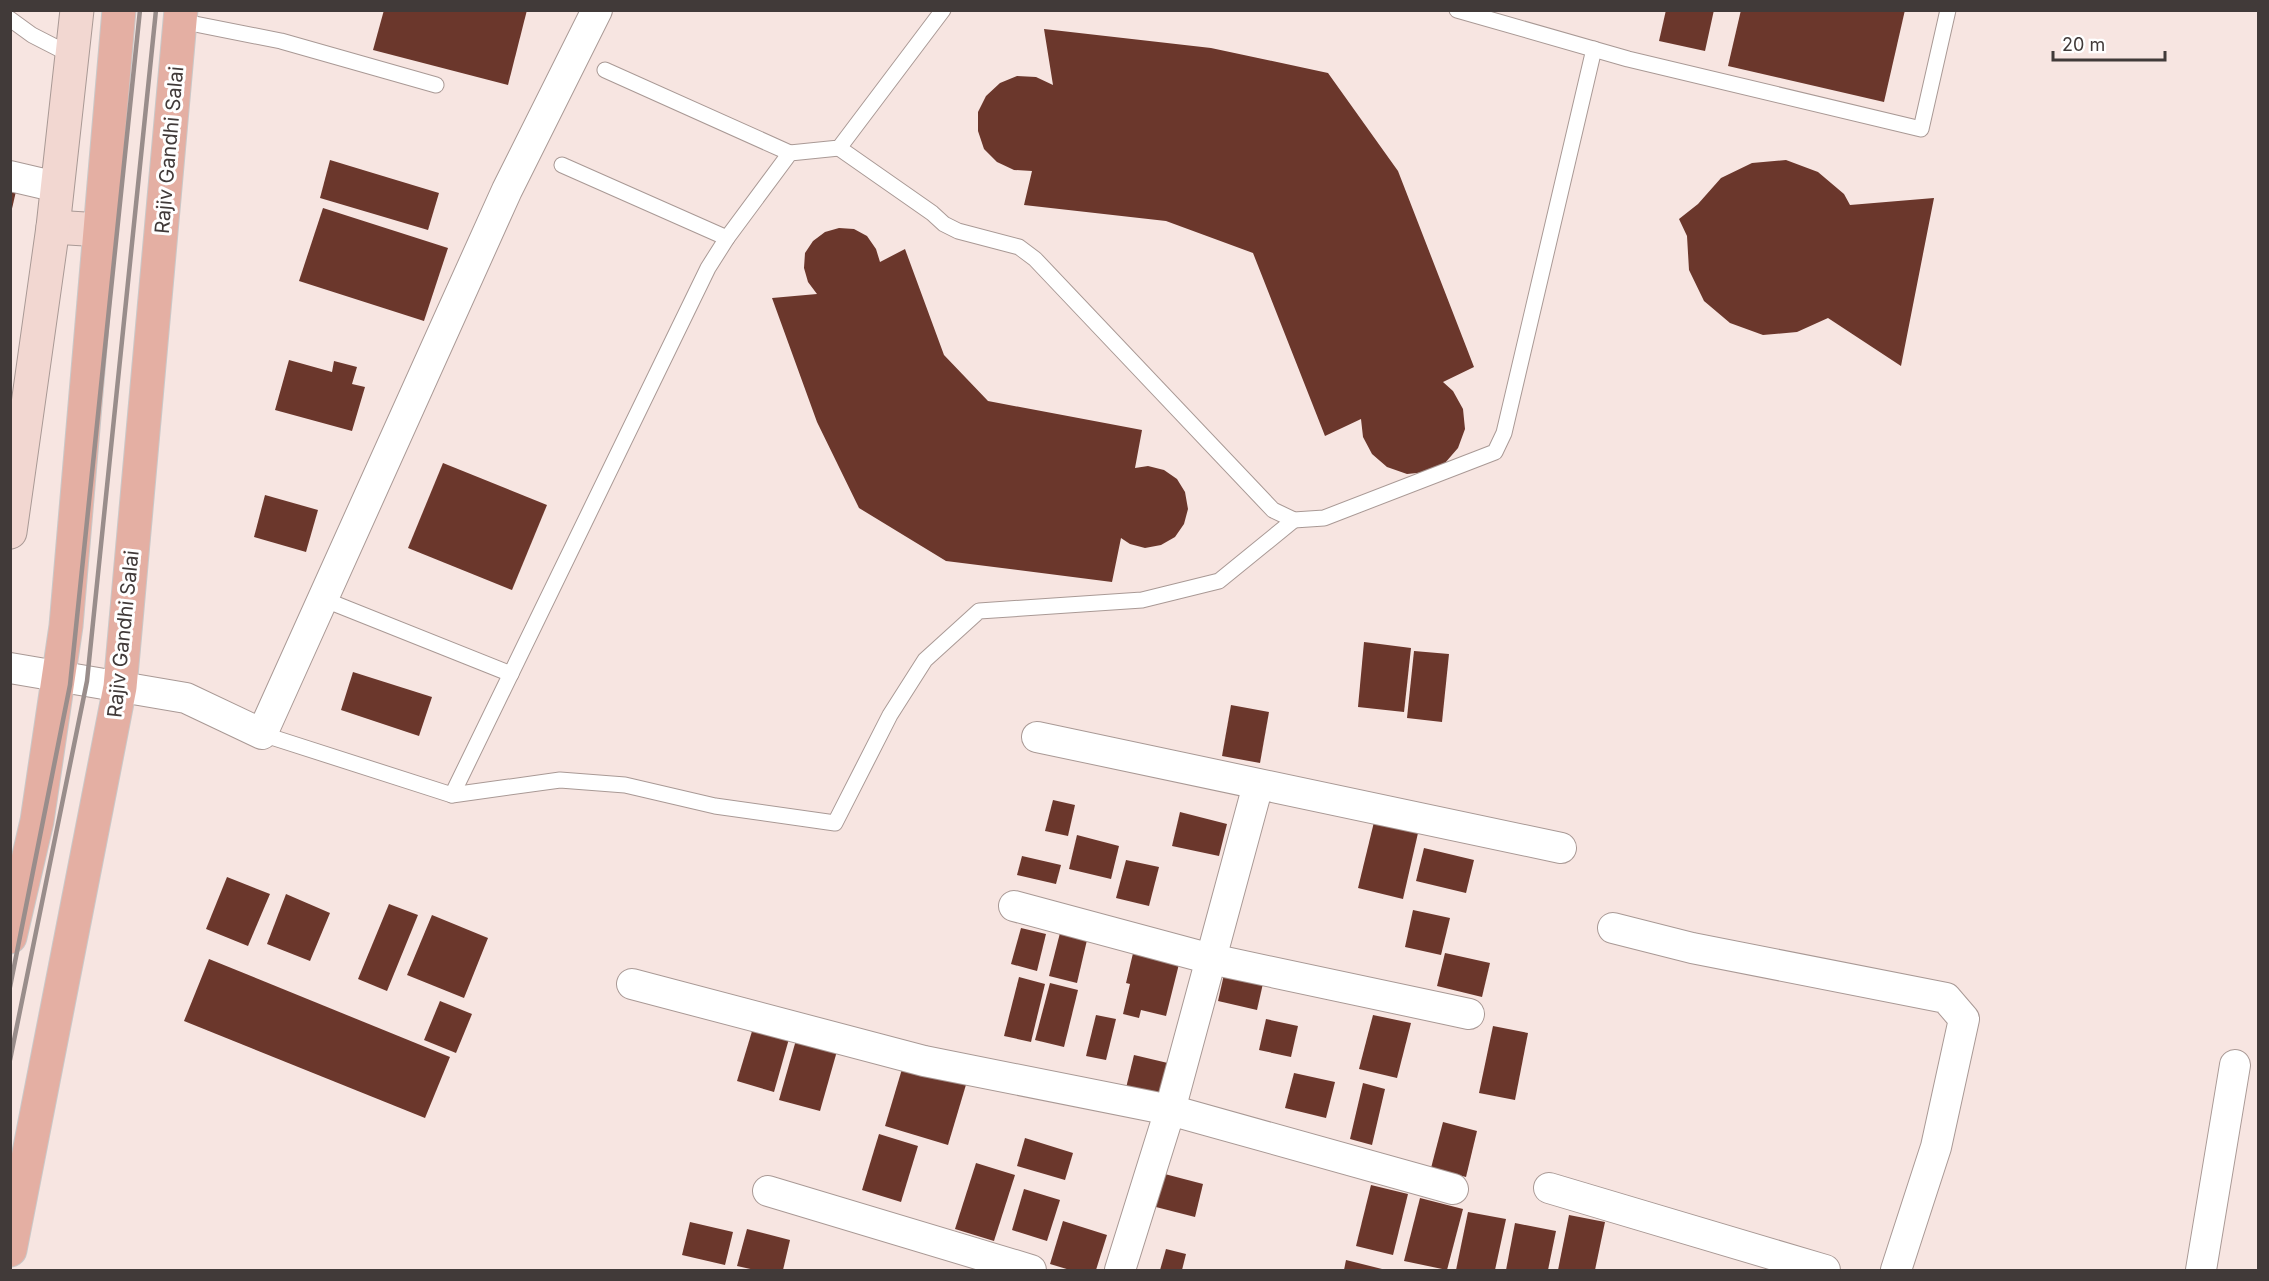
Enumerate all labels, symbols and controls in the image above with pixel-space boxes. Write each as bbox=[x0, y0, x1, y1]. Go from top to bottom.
scale bar bbox=[2053, 24, 2166, 62]
text: 20 m bbox=[2062, 34, 2105, 55]
street label: Rajiv Gandhi Salai bbox=[150, 65, 188, 235]
street label: Rajiv Gandhi Salai bbox=[102, 549, 144, 719]

